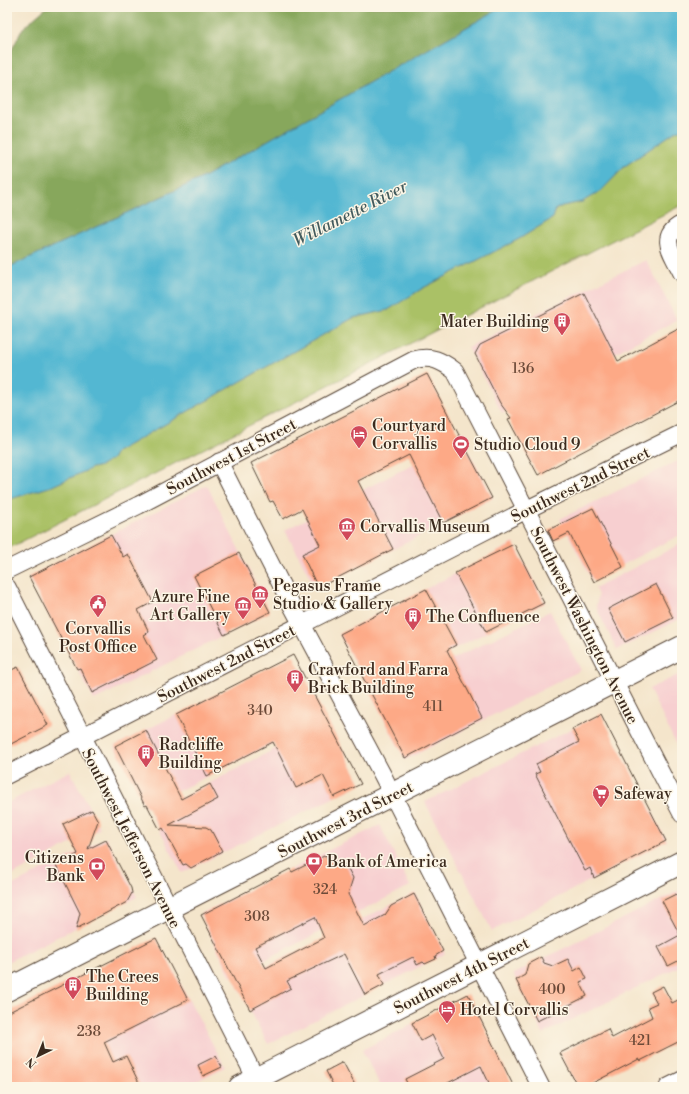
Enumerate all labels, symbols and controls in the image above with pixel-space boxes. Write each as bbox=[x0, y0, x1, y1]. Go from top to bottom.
water label: Willamette River bbox=[290, 175, 412, 252]
building icon: Mater Building bbox=[552, 311, 572, 336]
place label: Mater Building bbox=[440, 312, 550, 332]
house number: 136 bbox=[512, 360, 535, 378]
street label: Southwest 1st Street bbox=[163, 414, 300, 500]
place label: Courtyard Corvallis bbox=[372, 416, 446, 454]
hotel icon: Courtyard Corvallis bbox=[349, 424, 369, 449]
sports icon: Studio Cloud 9 bbox=[451, 434, 471, 459]
place label: Studio Cloud 9 bbox=[474, 435, 581, 455]
street label: Southwest 2nd Street bbox=[508, 442, 654, 527]
museum icon: Corvallis Museum bbox=[337, 516, 357, 541]
place label: Corvallis Museum bbox=[360, 517, 490, 537]
street label: Southwest Washington Avenue bbox=[525, 523, 643, 728]
place label: Pegasus Frame Studio & Gallery bbox=[273, 576, 393, 614]
museum icon: Pegasus Frame Studio & Gallery bbox=[250, 584, 270, 609]
place label: Azure Fine Art Gallery bbox=[149, 587, 230, 625]
public building icon: Corvallis Post Office bbox=[88, 593, 108, 618]
museum icon: Azure Fine Art Gallery bbox=[233, 595, 253, 620]
building icon: The Confluence bbox=[403, 606, 423, 631]
place label: The Confluence bbox=[426, 607, 540, 627]
place label: Corvallis Post Office bbox=[59, 619, 137, 657]
street label: Southwest 2nd Street bbox=[154, 620, 299, 707]
place label: Crawford and Farra Brick Building bbox=[307, 660, 449, 698]
building icon: Crawford and Farra Brick Building bbox=[285, 668, 305, 693]
house number: 411 bbox=[423, 698, 443, 716]
house number: 340 bbox=[247, 702, 273, 720]
place label: Radcliffe Building bbox=[158, 735, 224, 773]
building icon: Radcliffe Building bbox=[136, 743, 156, 768]
street label: Southwest Jefferson Avenue bbox=[77, 745, 185, 932]
street label: Southwest 3rd Street bbox=[274, 777, 417, 863]
supermarket icon: Safeway bbox=[591, 783, 611, 808]
place label: Safeway bbox=[614, 784, 672, 804]
place label: Citizens Bank bbox=[25, 848, 86, 886]
bank icon: Bank of America bbox=[304, 851, 324, 876]
place label: Bank of America bbox=[326, 852, 448, 872]
bank icon: Citizens Bank bbox=[87, 856, 107, 881]
house number: 324 bbox=[313, 881, 337, 899]
house number: 308 bbox=[244, 908, 270, 926]
street label: Southwest 4th Street bbox=[390, 933, 533, 1019]
place label: The Crees Building bbox=[85, 967, 159, 1005]
building icon: The Crees Building bbox=[63, 975, 83, 1000]
house number: 400 bbox=[539, 981, 565, 999]
hotel icon: Hotel Corvallis bbox=[437, 999, 457, 1024]
place label: Hotel Corvallis bbox=[460, 1000, 569, 1020]
house number: 238 bbox=[77, 1023, 101, 1041]
house number: 421 bbox=[629, 1032, 651, 1050]
north arrow bbox=[18, 1036, 58, 1076]
text: N bbox=[24, 1054, 40, 1071]

